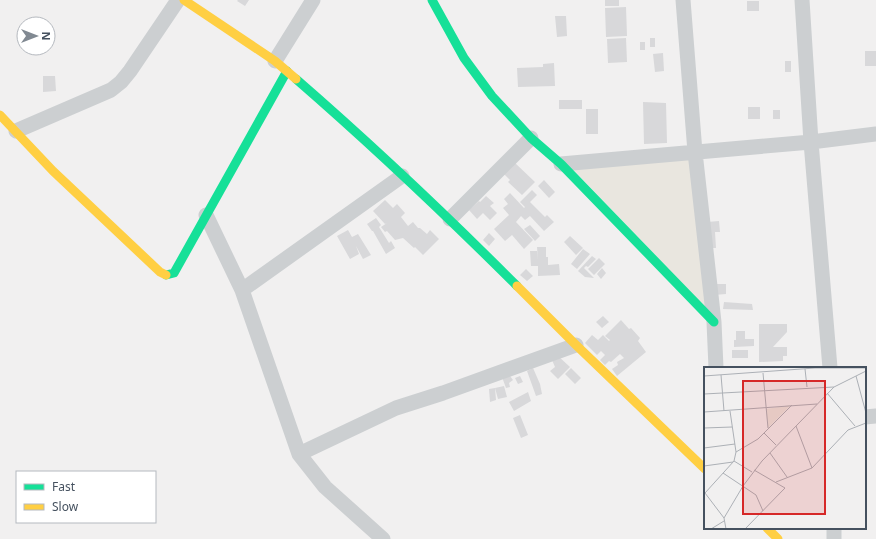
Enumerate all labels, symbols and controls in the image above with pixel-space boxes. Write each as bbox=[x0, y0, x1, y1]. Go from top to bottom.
north arrow bbox=[16, 16, 56, 56]
text: N bbox=[39, 32, 54, 40]
inset map bbox=[704, 367, 866, 529]
legend bbox=[16, 471, 156, 523]
text: Fast bbox=[52, 478, 76, 495]
text: Slow bbox=[52, 498, 79, 515]

